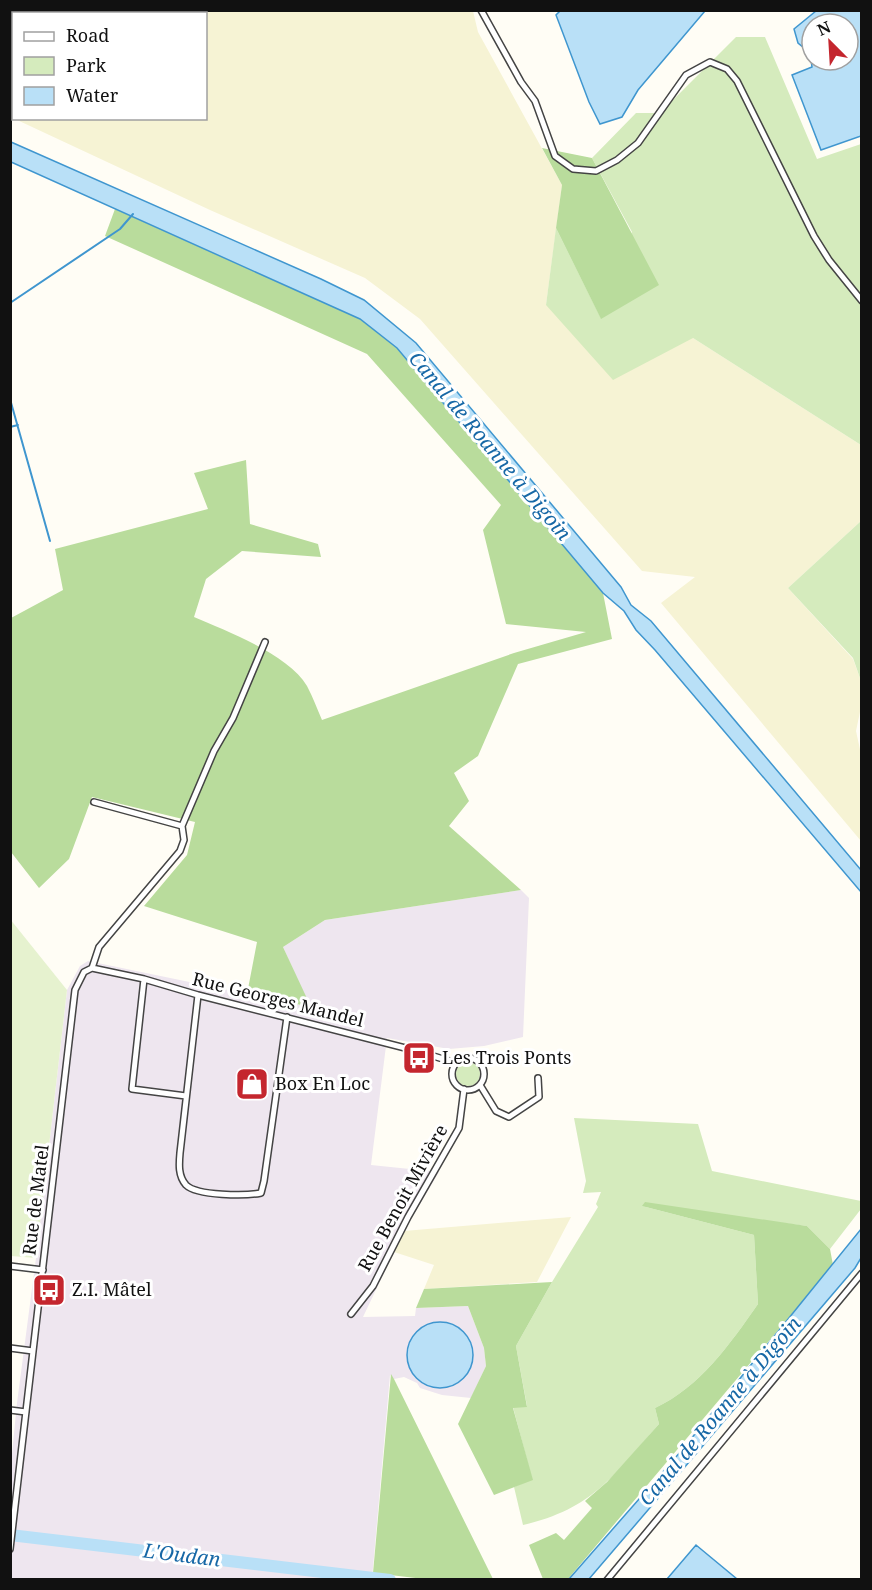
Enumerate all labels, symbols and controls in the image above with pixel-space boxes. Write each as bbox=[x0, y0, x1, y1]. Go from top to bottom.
legend bbox=[12, 12, 207, 120]
north arrow bbox=[800, 12, 860, 72]
text: N bbox=[814, 16, 834, 41]
text: Road bbox=[66, 23, 109, 47]
text: Park bbox=[66, 53, 106, 77]
text: Water bbox=[66, 83, 119, 107]
water label: Canal de Roanne à Digoin bbox=[403, 345, 578, 546]
street label: Rue Georges Mandel bbox=[190, 966, 367, 1032]
bus stop icon: Les Trois Ponts bbox=[401, 1040, 437, 1076]
place label: Les Trois Ponts bbox=[442, 1045, 571, 1069]
shop icon: Box En Loc bbox=[234, 1066, 270, 1102]
place label: Box En Loc bbox=[275, 1071, 370, 1095]
street label: Rue Benoit Mivière bbox=[352, 1120, 452, 1275]
street label: Rue de Matel bbox=[16, 1143, 54, 1257]
bus stop icon: Z.I. Mâtel bbox=[31, 1272, 67, 1308]
place label: Z.I. Mâtel bbox=[72, 1277, 152, 1301]
water label: Canal de Roanne à Digoin bbox=[632, 1310, 807, 1511]
water label: L'Oudan bbox=[141, 1536, 222, 1573]

